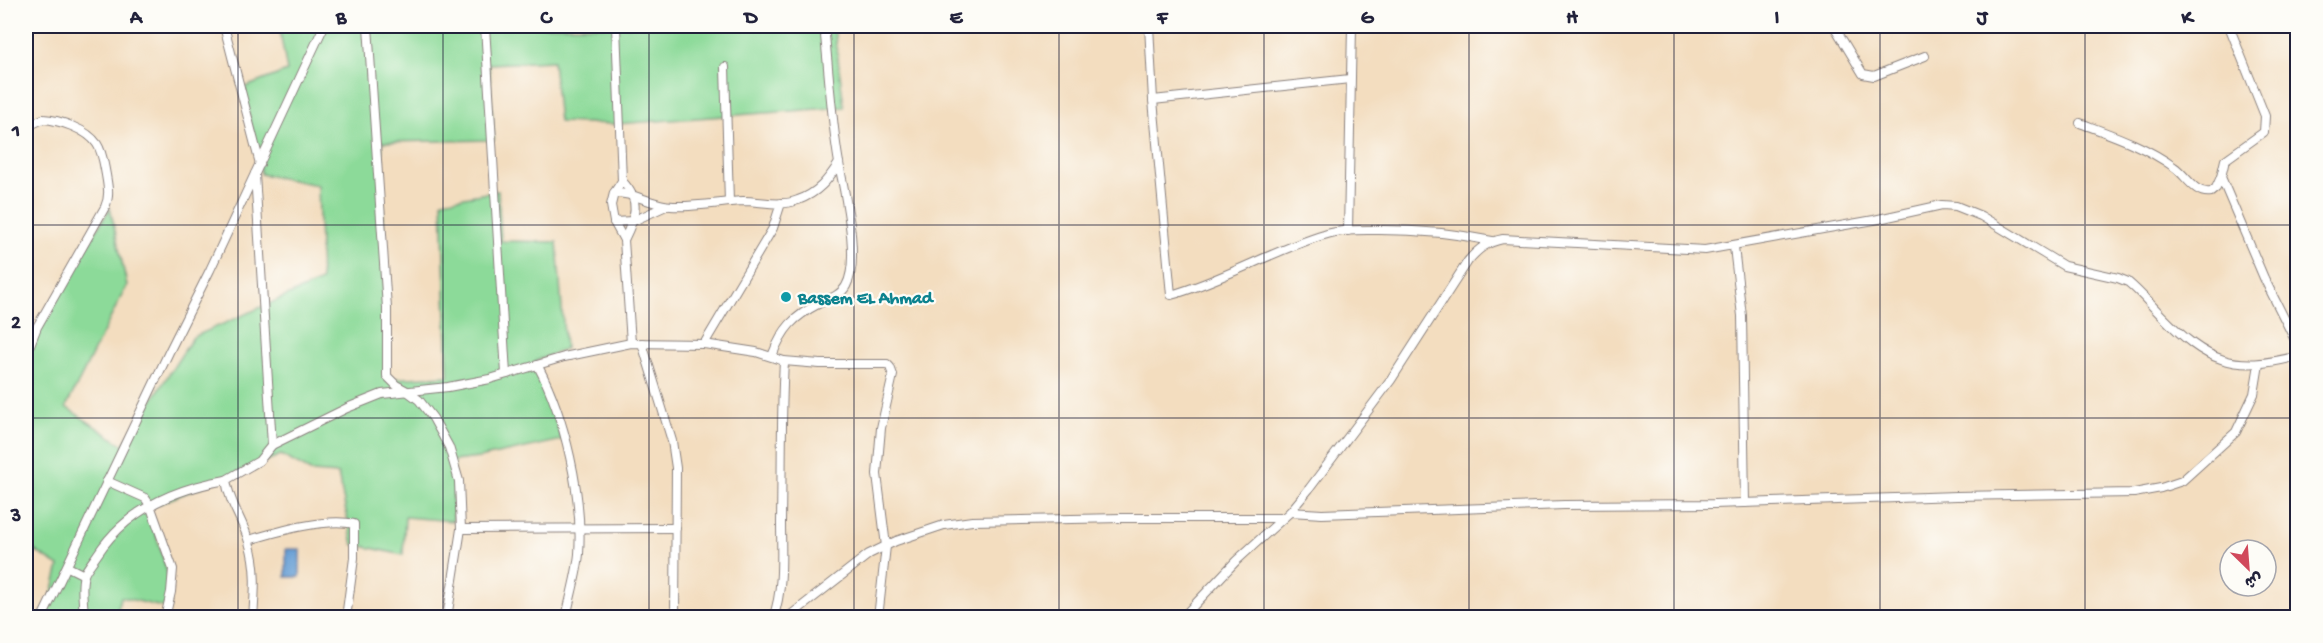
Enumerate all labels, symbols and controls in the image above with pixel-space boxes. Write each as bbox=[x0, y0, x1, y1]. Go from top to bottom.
text: A bbox=[129, 8, 144, 31]
text: B bbox=[335, 8, 347, 31]
text: C bbox=[540, 8, 554, 31]
text: D bbox=[742, 8, 758, 31]
text: E bbox=[950, 8, 964, 31]
text: F bbox=[1156, 8, 1169, 31]
text: G bbox=[1361, 8, 1375, 31]
text: H bbox=[1566, 8, 1578, 31]
text: I bbox=[1775, 8, 1780, 31]
text: J bbox=[1976, 8, 1989, 31]
text: K bbox=[2180, 8, 2195, 31]
text: 1 bbox=[11, 121, 20, 144]
place label: Bassem EL Ahmad bbox=[797, 289, 935, 310]
marker: Bassem EL Ahmad bbox=[779, 290, 793, 304]
text: 2 bbox=[11, 313, 21, 336]
text: 3 bbox=[10, 506, 21, 529]
north arrow bbox=[2218, 538, 2278, 598]
text: ش bbox=[2241, 566, 2265, 591]

